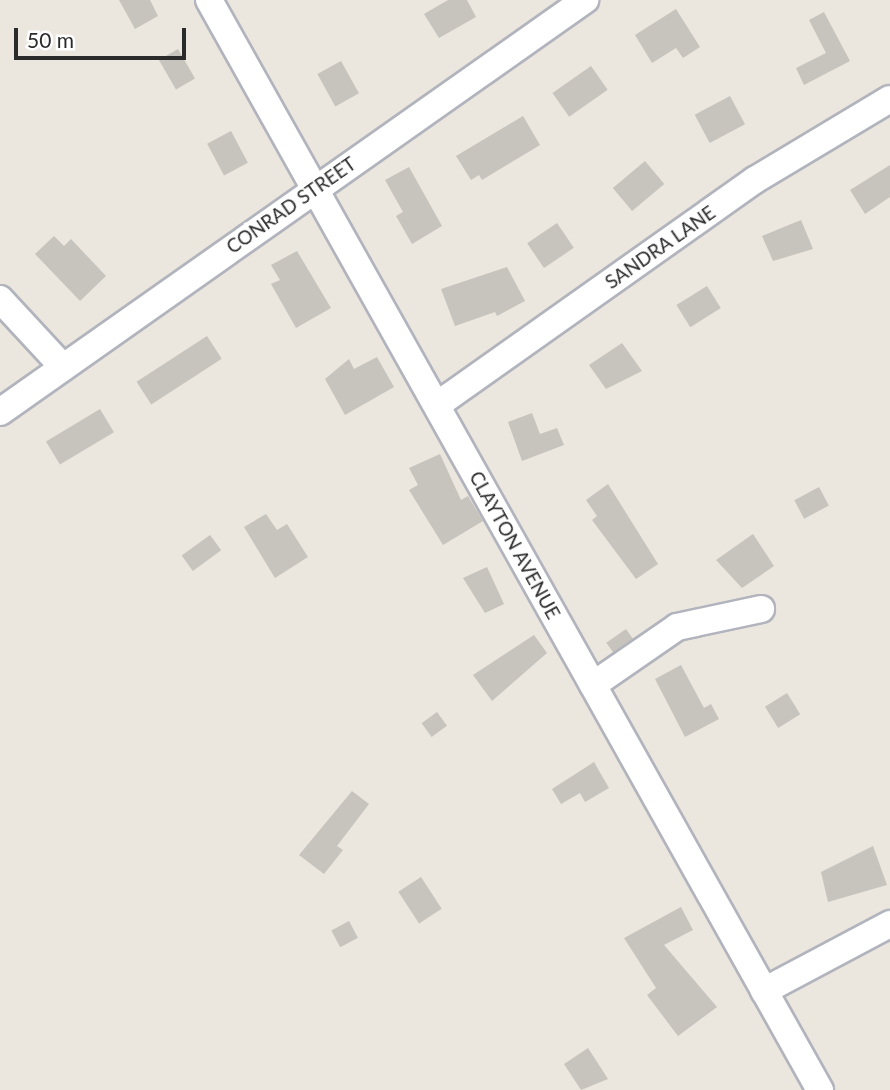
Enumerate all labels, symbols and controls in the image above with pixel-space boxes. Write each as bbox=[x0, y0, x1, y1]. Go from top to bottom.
scale bar bbox=[18, 14, 189, 58]
text: 50 m bbox=[27, 27, 74, 52]
street label: CONRAD STREET bbox=[222, 152, 360, 258]
street label: SANDRA LANE bbox=[600, 200, 720, 294]
street label: CLAYTON AVENUE bbox=[465, 467, 565, 623]

